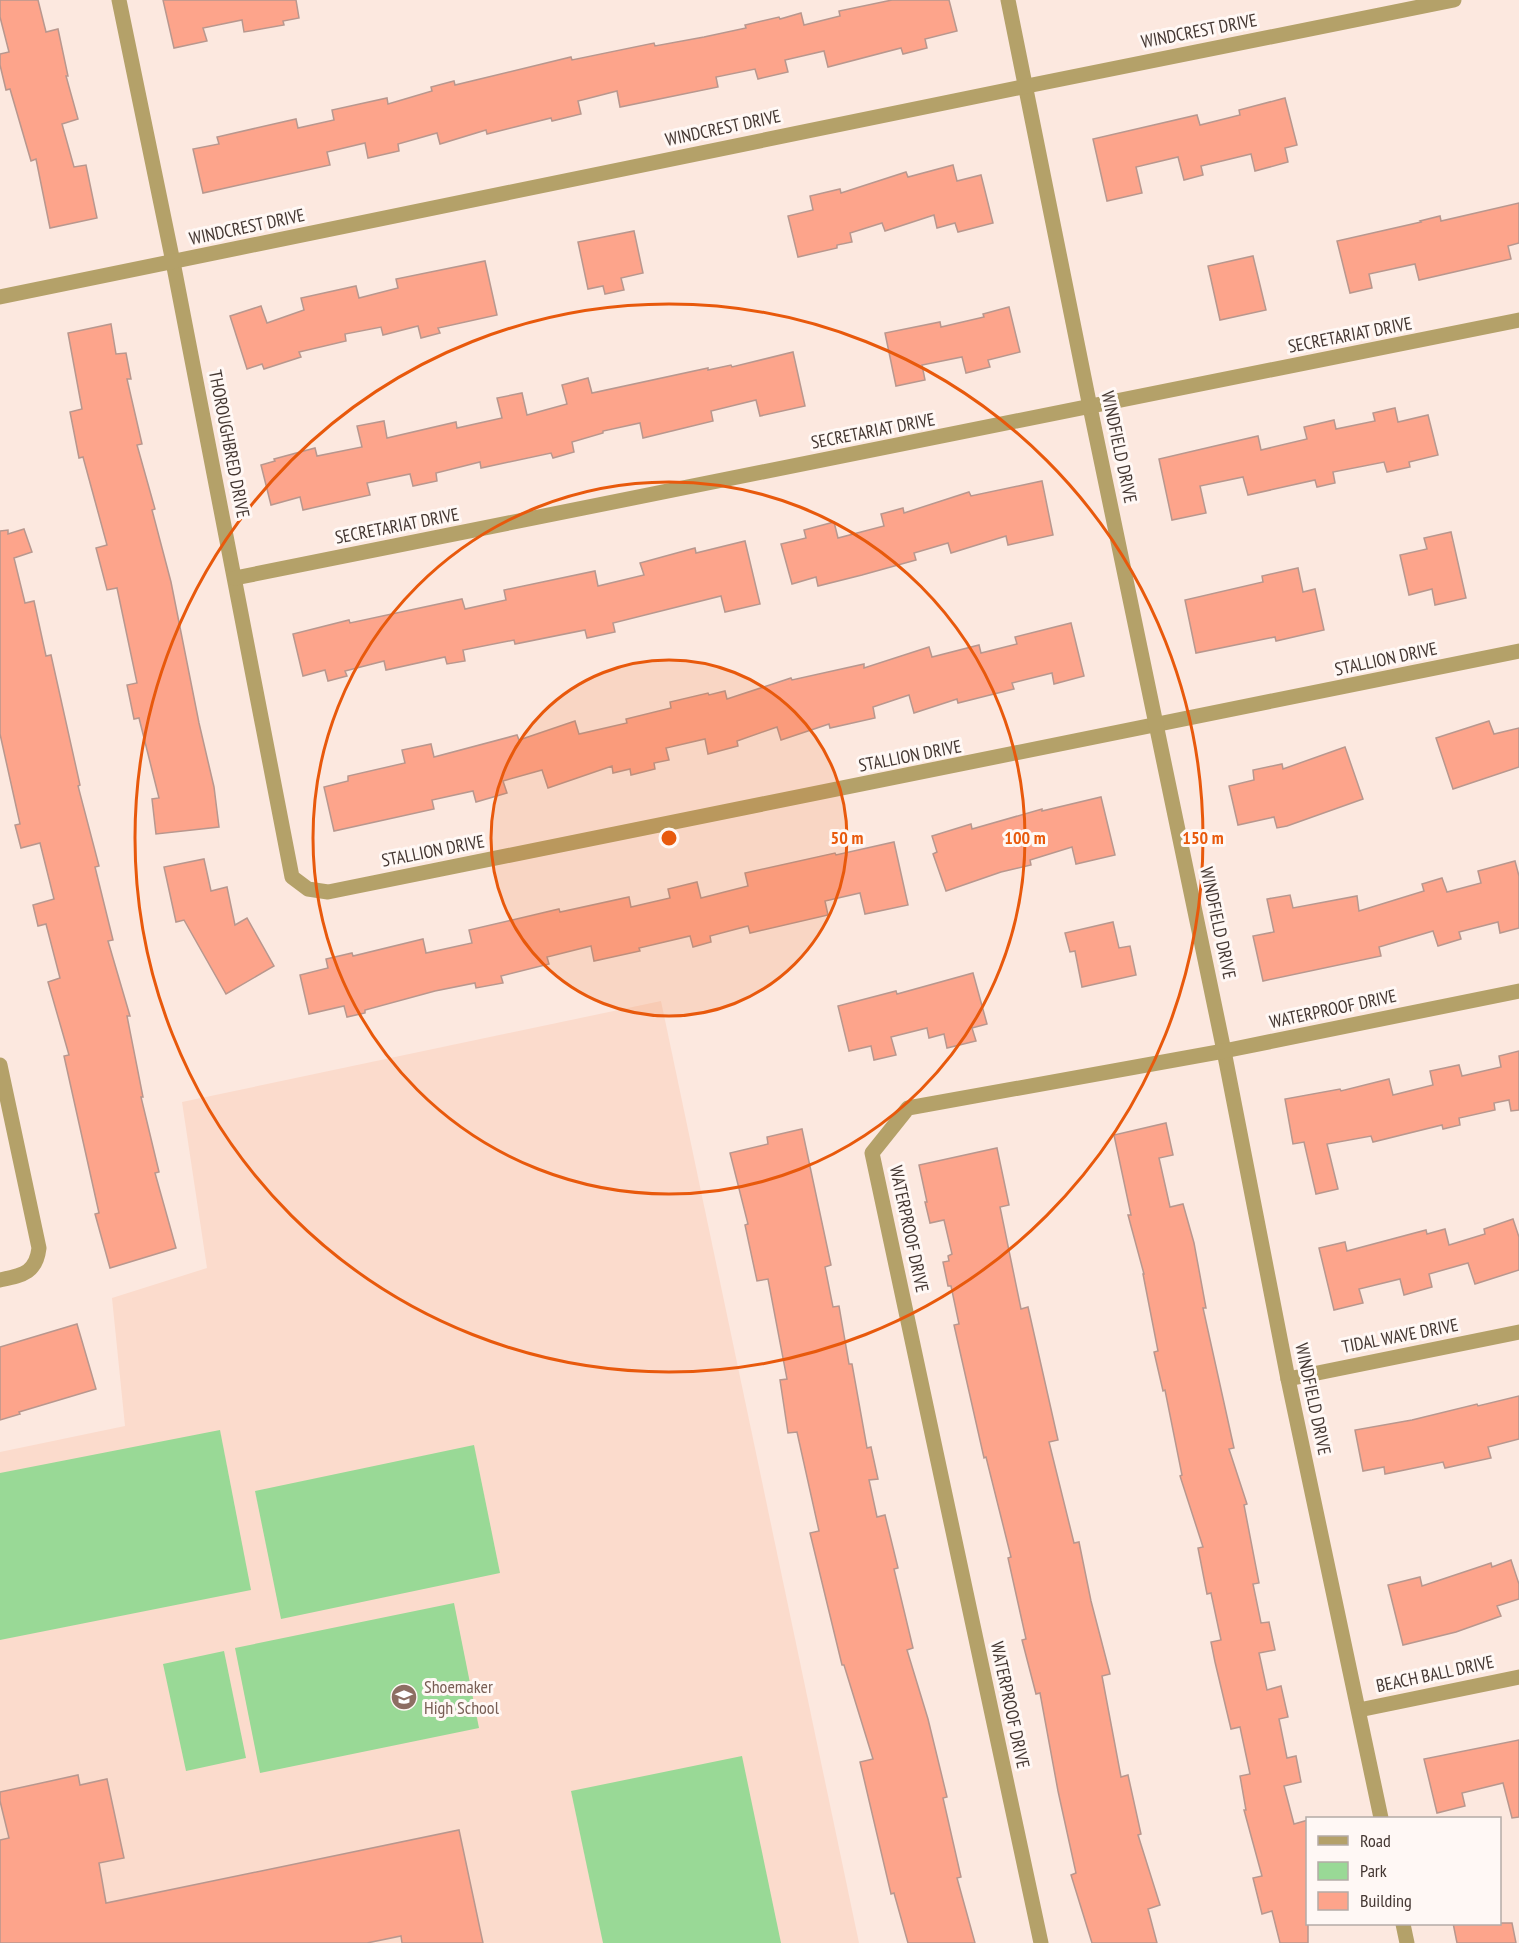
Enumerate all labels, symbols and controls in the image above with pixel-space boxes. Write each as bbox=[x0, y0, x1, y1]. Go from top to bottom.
street label: WINDCREST DRIVE bbox=[1139, 8, 1259, 53]
street label: WINDCREST DRIVE bbox=[663, 104, 783, 151]
street label: WINDCREST DRIVE bbox=[187, 203, 307, 250]
street label: SECRETARIAT DRIVE bbox=[1286, 311, 1414, 358]
street label: THOROUGHBRED DRIVE bbox=[204, 368, 255, 520]
street label: WINDFIELD DRIVE bbox=[1096, 389, 1143, 505]
street label: SECRETARIAT DRIVE bbox=[809, 407, 937, 454]
street label: SECRETARIAT DRIVE bbox=[333, 502, 461, 549]
street label: STALLION DRIVE bbox=[1333, 636, 1439, 681]
street label: STALLION DRIVE bbox=[857, 734, 963, 777]
text: 50 m bbox=[831, 826, 863, 849]
text: 100 m bbox=[1004, 826, 1046, 849]
text: 150 m bbox=[1182, 826, 1224, 849]
centre of rings bbox=[659, 828, 679, 848]
street label: STALLION DRIVE bbox=[380, 829, 486, 872]
street label: WINDFIELD DRIVE bbox=[1195, 865, 1242, 981]
street label: WATERPROOF DRIVE bbox=[1267, 984, 1398, 1033]
street label: WATERPROOF DRIVE bbox=[885, 1163, 934, 1294]
street label: TIDAL WAVE DRIVE bbox=[1340, 1313, 1460, 1358]
street label: WINDFIELD DRIVE bbox=[1290, 1341, 1337, 1457]
street label: WATERPROOF DRIVE bbox=[986, 1639, 1035, 1770]
street label: BEACH BALL DRIVE bbox=[1374, 1650, 1496, 1697]
place label: Shoemaker High School bbox=[424, 1675, 500, 1719]
school or university icon: Shoemaker High School bbox=[389, 1682, 419, 1712]
legend bbox=[1306, 1817, 1501, 1925]
text: Road bbox=[1360, 1829, 1391, 1852]
text: Park bbox=[1360, 1859, 1387, 1882]
text: Building bbox=[1360, 1889, 1412, 1912]

